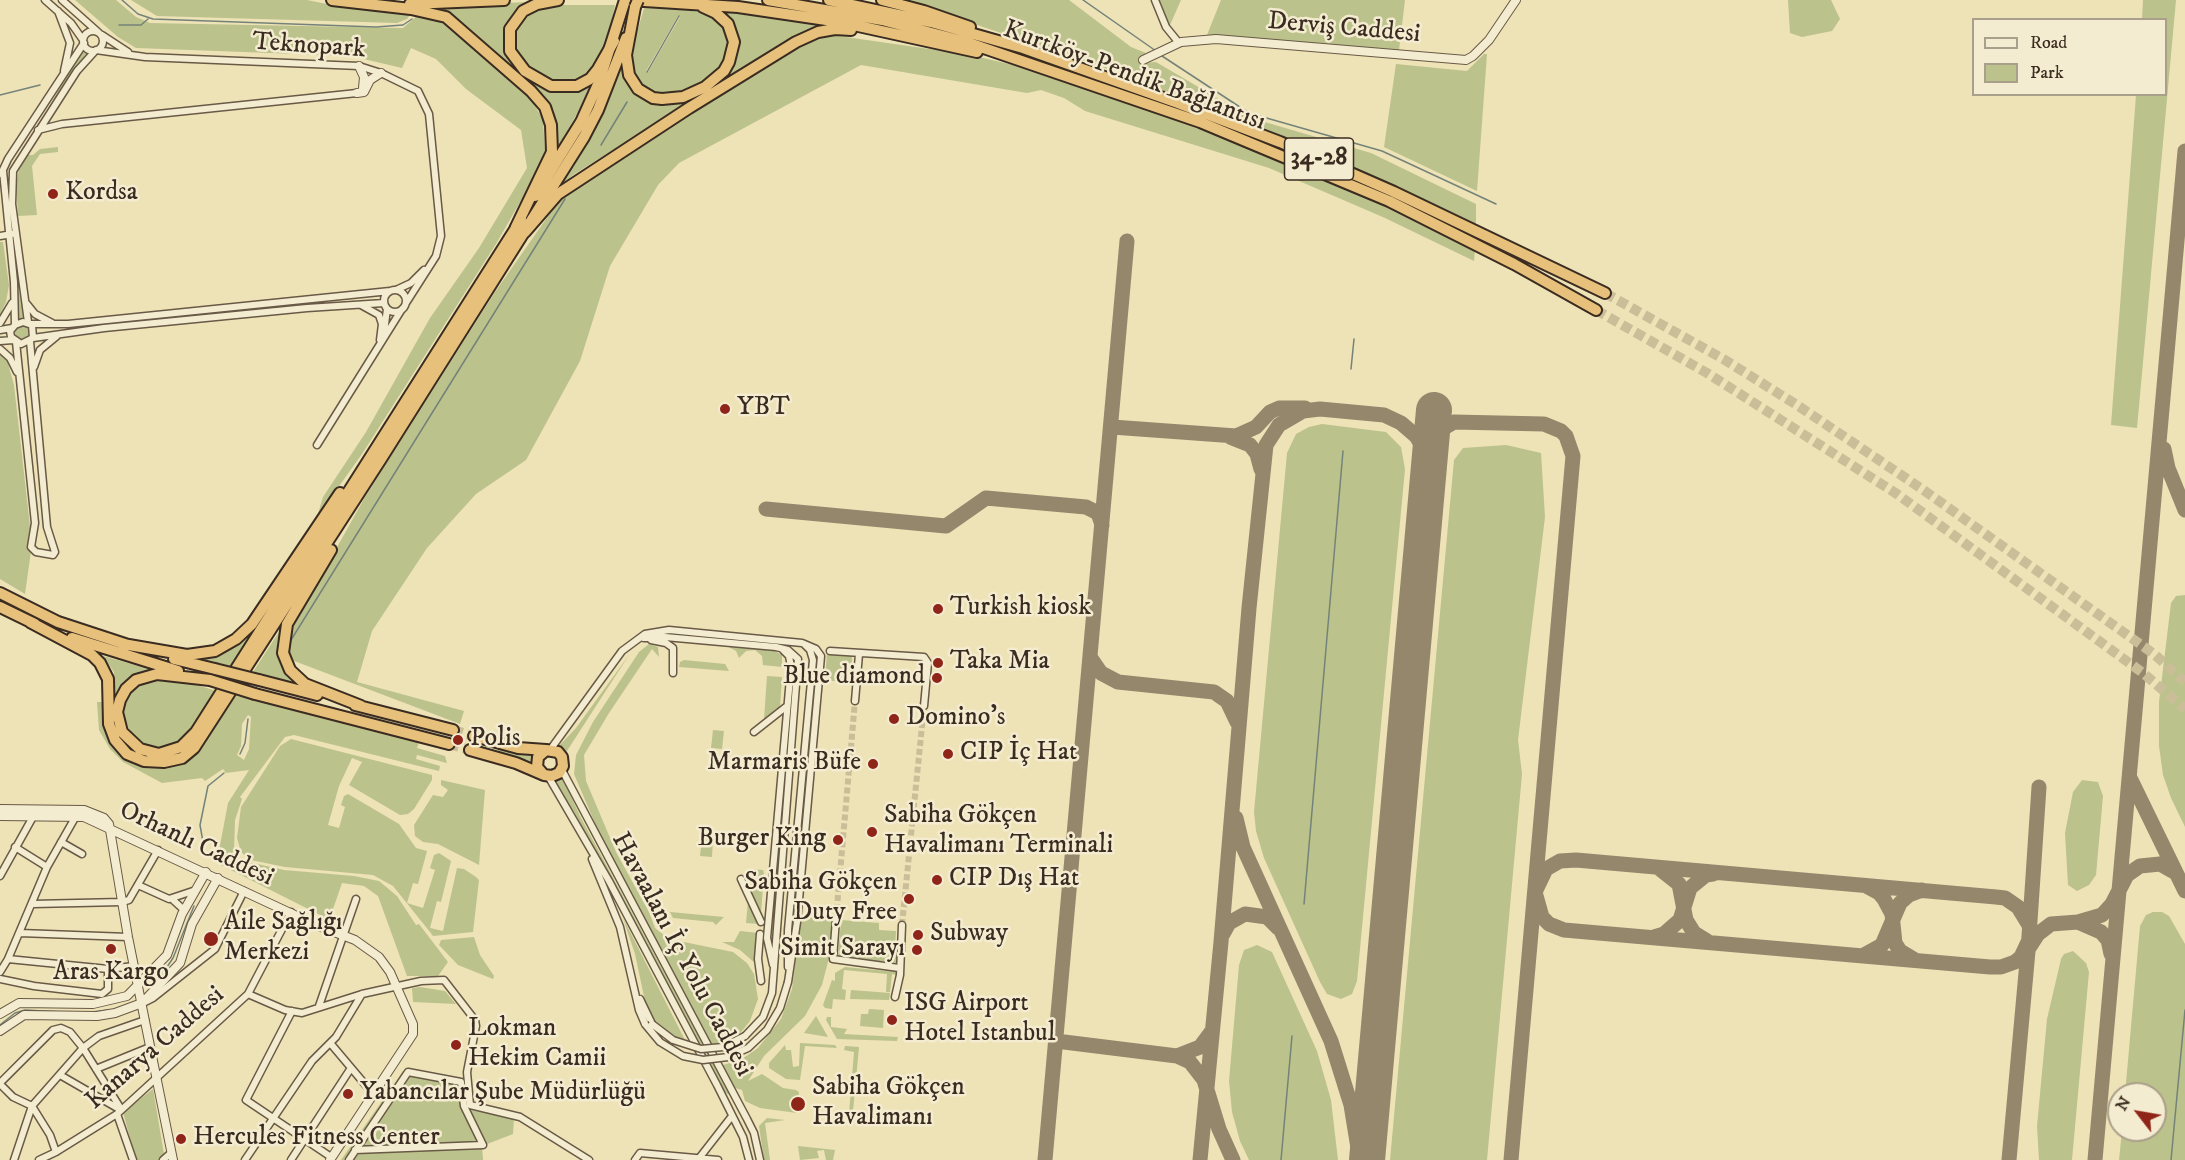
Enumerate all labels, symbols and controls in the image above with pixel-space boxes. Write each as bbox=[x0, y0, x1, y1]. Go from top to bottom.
street label: Derviş Caddesi bbox=[1266, 7, 1422, 51]
street label: Kurtköy-Pendik Bağlantısı bbox=[999, 15, 1269, 139]
legend bbox=[1972, 18, 2167, 96]
street label: Teknopark bbox=[251, 27, 367, 67]
text: Road bbox=[2030, 32, 2067, 54]
text: Park bbox=[2030, 62, 2064, 84]
road number: 34-28 bbox=[1284, 138, 1354, 180]
place label: Kordsa bbox=[65, 178, 138, 210]
marker: Kordsa bbox=[46, 187, 60, 201]
place label: YBT bbox=[737, 393, 790, 425]
marker: YBT bbox=[718, 402, 732, 416]
place label: Turkish kiosk bbox=[950, 593, 1091, 625]
marker: Turkish kiosk bbox=[931, 602, 945, 616]
place label: Taka Mia bbox=[950, 647, 1049, 679]
marker: Taka Mia bbox=[931, 656, 945, 670]
place label: Blue diamond bbox=[783, 662, 925, 694]
marker: Blue diamond bbox=[930, 671, 944, 685]
place label: Domino's bbox=[906, 703, 1005, 735]
marker: Domino's bbox=[887, 712, 901, 726]
place label: Polis bbox=[470, 724, 520, 756]
marker: Polis bbox=[451, 733, 465, 747]
place label: CIP İç Hat bbox=[960, 738, 1077, 770]
marker: CIP İç Hat bbox=[941, 747, 955, 761]
place label: Marmaris Büfe bbox=[707, 748, 861, 780]
marker: Marmaris Büfe bbox=[866, 757, 880, 771]
street label: Orhanlı Caddesi bbox=[114, 796, 278, 894]
place label: Sabiha Gökçen Havalimanı Terminali bbox=[884, 801, 1113, 862]
place label: Burger King bbox=[697, 824, 826, 856]
marker: Sabiha Gökçen Havalimanı Terminali bbox=[865, 825, 879, 839]
street label: Havaalanı İç Yolu Caddesi bbox=[603, 828, 759, 1082]
marker: Burger King bbox=[831, 833, 845, 847]
place label: CIP Dış Hat bbox=[949, 864, 1079, 896]
place label: Sabiha Gökçen Duty Free bbox=[744, 868, 897, 930]
marker: CIP Dış Hat bbox=[930, 873, 944, 887]
marker: Sabiha Gökçen Duty Free bbox=[902, 892, 916, 906]
place label: Aile Sağlığı Merkezi bbox=[224, 908, 343, 970]
place label: Subway bbox=[930, 919, 1008, 951]
marker: Subway bbox=[911, 928, 925, 942]
marker: Aile Sağlığı Merkezi bbox=[202, 930, 220, 948]
place label: Simit Sarayı bbox=[780, 934, 905, 966]
marker: Aras Kargo bbox=[104, 942, 118, 956]
marker: Simit Sarayı bbox=[910, 943, 924, 957]
place label: Aras Kargo bbox=[53, 958, 169, 990]
street label: Kanarya Caddesi bbox=[80, 980, 232, 1118]
place label: ISG Airport Hotel Istanbul bbox=[904, 989, 1055, 1050]
marker: ISG Airport Hotel Istanbul bbox=[885, 1013, 899, 1027]
place label: Lokman Hekim Camii bbox=[468, 1014, 606, 1076]
marker: Lokman Hekim Camii bbox=[449, 1038, 463, 1052]
place label: Sabiha Gökçen Havalimanı bbox=[812, 1073, 965, 1134]
place label: Yabancılar Şube Müdürlüğü bbox=[360, 1078, 646, 1110]
north arrow bbox=[2107, 1082, 2167, 1142]
marker: Yabancılar Şube Müdürlüğü bbox=[341, 1087, 355, 1101]
text: N bbox=[2111, 1093, 2135, 1115]
marker: Sabiha Gökçen Havalimanı bbox=[789, 1095, 807, 1113]
place label: Hercules Fitness Center bbox=[193, 1123, 440, 1155]
marker: Hercules Fitness Center bbox=[174, 1132, 188, 1146]

